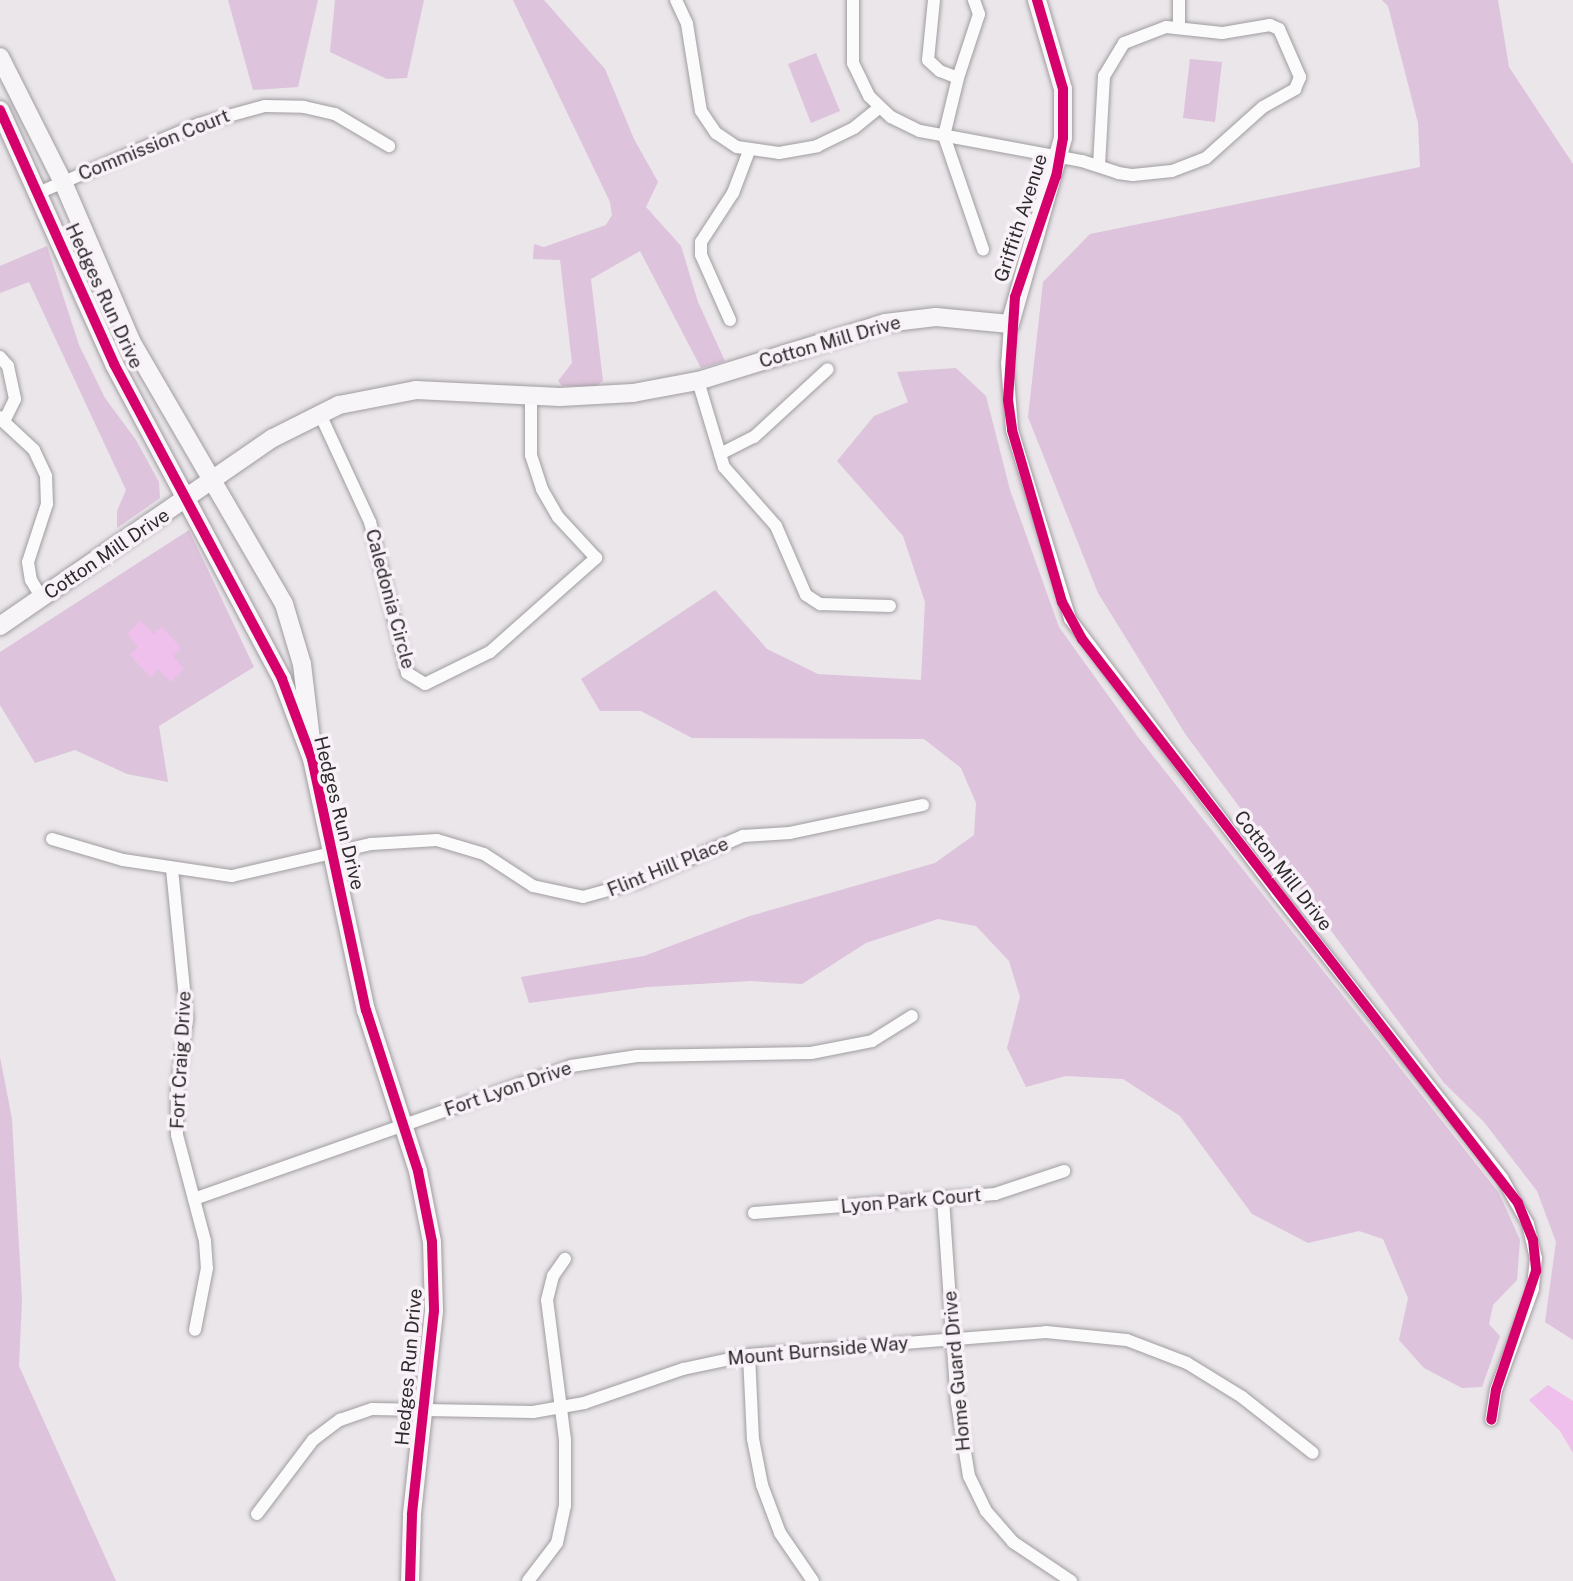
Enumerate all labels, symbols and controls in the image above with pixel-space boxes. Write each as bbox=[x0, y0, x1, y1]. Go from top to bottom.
street label: Commission Court bbox=[75, 104, 233, 186]
street label: Griffith Avenue bbox=[990, 151, 1052, 285]
street label: Hedges Run Drive bbox=[60, 220, 148, 372]
street label: Cotton Mill Drive bbox=[757, 311, 903, 373]
street label: Cotton Mill Drive bbox=[40, 504, 174, 604]
street label: Caledonia Circle bbox=[360, 527, 420, 671]
street label: Hedges Run Drive bbox=[309, 734, 369, 892]
street label: Cotton Mill Drive bbox=[1229, 806, 1337, 936]
street label: Flint Hill Place bbox=[604, 832, 732, 902]
street label: Fort Craig Drive bbox=[166, 990, 196, 1130]
street label: Fort Lyon Drive bbox=[441, 1057, 575, 1121]
street label: Lyon Park Court bbox=[840, 1183, 982, 1219]
street label: Hedges Run Drive bbox=[391, 1287, 427, 1447]
street label: Home Guard Drive bbox=[939, 1290, 975, 1452]
street label: Mount Burnside Way bbox=[726, 1332, 910, 1370]

